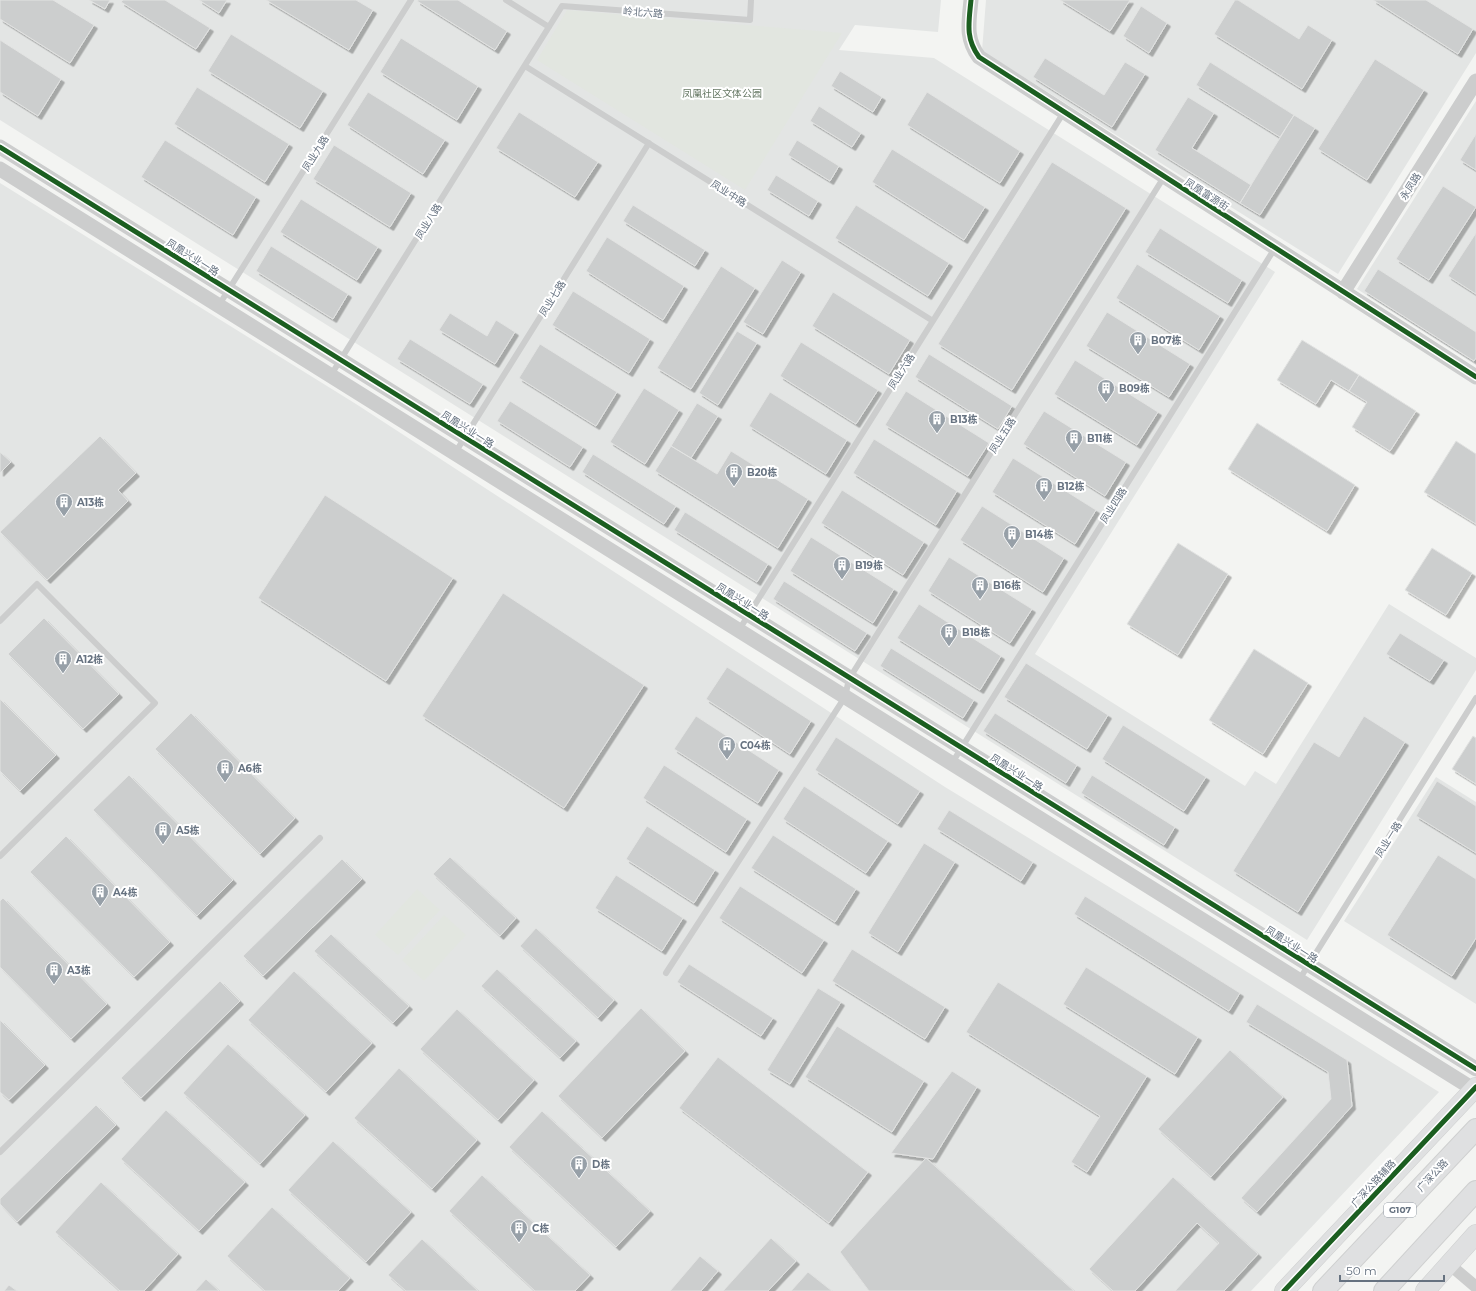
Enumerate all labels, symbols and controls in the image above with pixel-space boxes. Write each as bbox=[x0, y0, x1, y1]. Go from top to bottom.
street label: 岭北六路 bbox=[623, 5, 663, 20]
park label: 凤凰社区文体公园 bbox=[682, 87, 762, 100]
street label: 凤业九路 bbox=[299, 133, 332, 174]
street label: 永凤路 bbox=[1397, 170, 1424, 202]
street label: 凤凰富源街 bbox=[1182, 175, 1231, 213]
street label: 凤业中路 bbox=[708, 177, 749, 210]
street label: 凤业八路 bbox=[412, 201, 445, 242]
street label: 凤凰兴业一路 bbox=[164, 236, 222, 279]
street label: 凤业七路 bbox=[536, 278, 569, 319]
building icon: B07栋 bbox=[1128, 330, 1148, 355]
place label: B07栋 bbox=[1151, 334, 1182, 347]
street label: 凤业六路 bbox=[885, 351, 918, 392]
building icon: B09栋 bbox=[1096, 378, 1116, 403]
place label: B09栋 bbox=[1119, 382, 1150, 395]
street label: 凤凰兴业一路 bbox=[439, 408, 497, 451]
building icon: B13栋 bbox=[927, 409, 947, 434]
place label: B13栋 bbox=[950, 413, 978, 426]
street label: 凤业五路 bbox=[986, 415, 1019, 456]
building icon: B11栋 bbox=[1064, 428, 1084, 453]
place label: B11栋 bbox=[1087, 432, 1113, 445]
building icon: B20栋 bbox=[724, 462, 744, 487]
place label: B20栋 bbox=[747, 466, 777, 479]
building icon: B12栋 bbox=[1034, 476, 1054, 501]
place label: B12栋 bbox=[1057, 480, 1084, 493]
street label: 凤业四路 bbox=[1097, 485, 1130, 526]
building icon: A13栋 bbox=[54, 492, 74, 517]
place label: A13栋 bbox=[76, 496, 104, 509]
building icon: B14栋 bbox=[1002, 524, 1022, 549]
place label: B14栋 bbox=[1025, 528, 1053, 541]
building icon: B19栋 bbox=[832, 555, 852, 580]
place label: B19栋 bbox=[855, 559, 883, 572]
building icon: B16栋 bbox=[970, 575, 990, 600]
place label: B16栋 bbox=[993, 579, 1021, 592]
street label: 凤凰兴业一路 bbox=[714, 580, 772, 623]
building icon: B18栋 bbox=[939, 622, 959, 647]
place label: B18栋 bbox=[962, 626, 990, 639]
building icon: A12栋 bbox=[53, 649, 73, 674]
place label: A12栋 bbox=[75, 653, 103, 666]
building icon: C04栋 bbox=[717, 735, 737, 760]
place label: C04栋 bbox=[740, 739, 771, 752]
street label: 凤凰兴业一路 bbox=[988, 751, 1046, 794]
building icon: A6栋 bbox=[215, 758, 235, 783]
place label: A6栋 bbox=[237, 762, 262, 775]
street label: 凤业一路 bbox=[1372, 819, 1405, 860]
building icon: A5栋 bbox=[153, 820, 173, 845]
place label: A5栋 bbox=[175, 824, 200, 837]
building icon: A4栋 bbox=[90, 882, 110, 907]
place label: A4栋 bbox=[112, 886, 137, 899]
street label: 凤凰兴业一路 bbox=[1263, 923, 1321, 966]
building icon: A3栋 bbox=[44, 960, 64, 985]
place label: A3栋 bbox=[66, 964, 91, 977]
building icon: D栋 bbox=[569, 1154, 589, 1179]
street label: 广深公路 bbox=[1414, 1156, 1451, 1194]
street label: 广深公路辅路 bbox=[1348, 1157, 1399, 1210]
place label: D栋 bbox=[592, 1158, 610, 1171]
road number: G107 bbox=[1384, 1203, 1416, 1217]
building icon: C栋 bbox=[509, 1218, 529, 1243]
place label: C栋 bbox=[532, 1222, 549, 1235]
scale bar bbox=[1340, 1257, 1444, 1283]
text: 50 m bbox=[1346, 1263, 1377, 1278]

